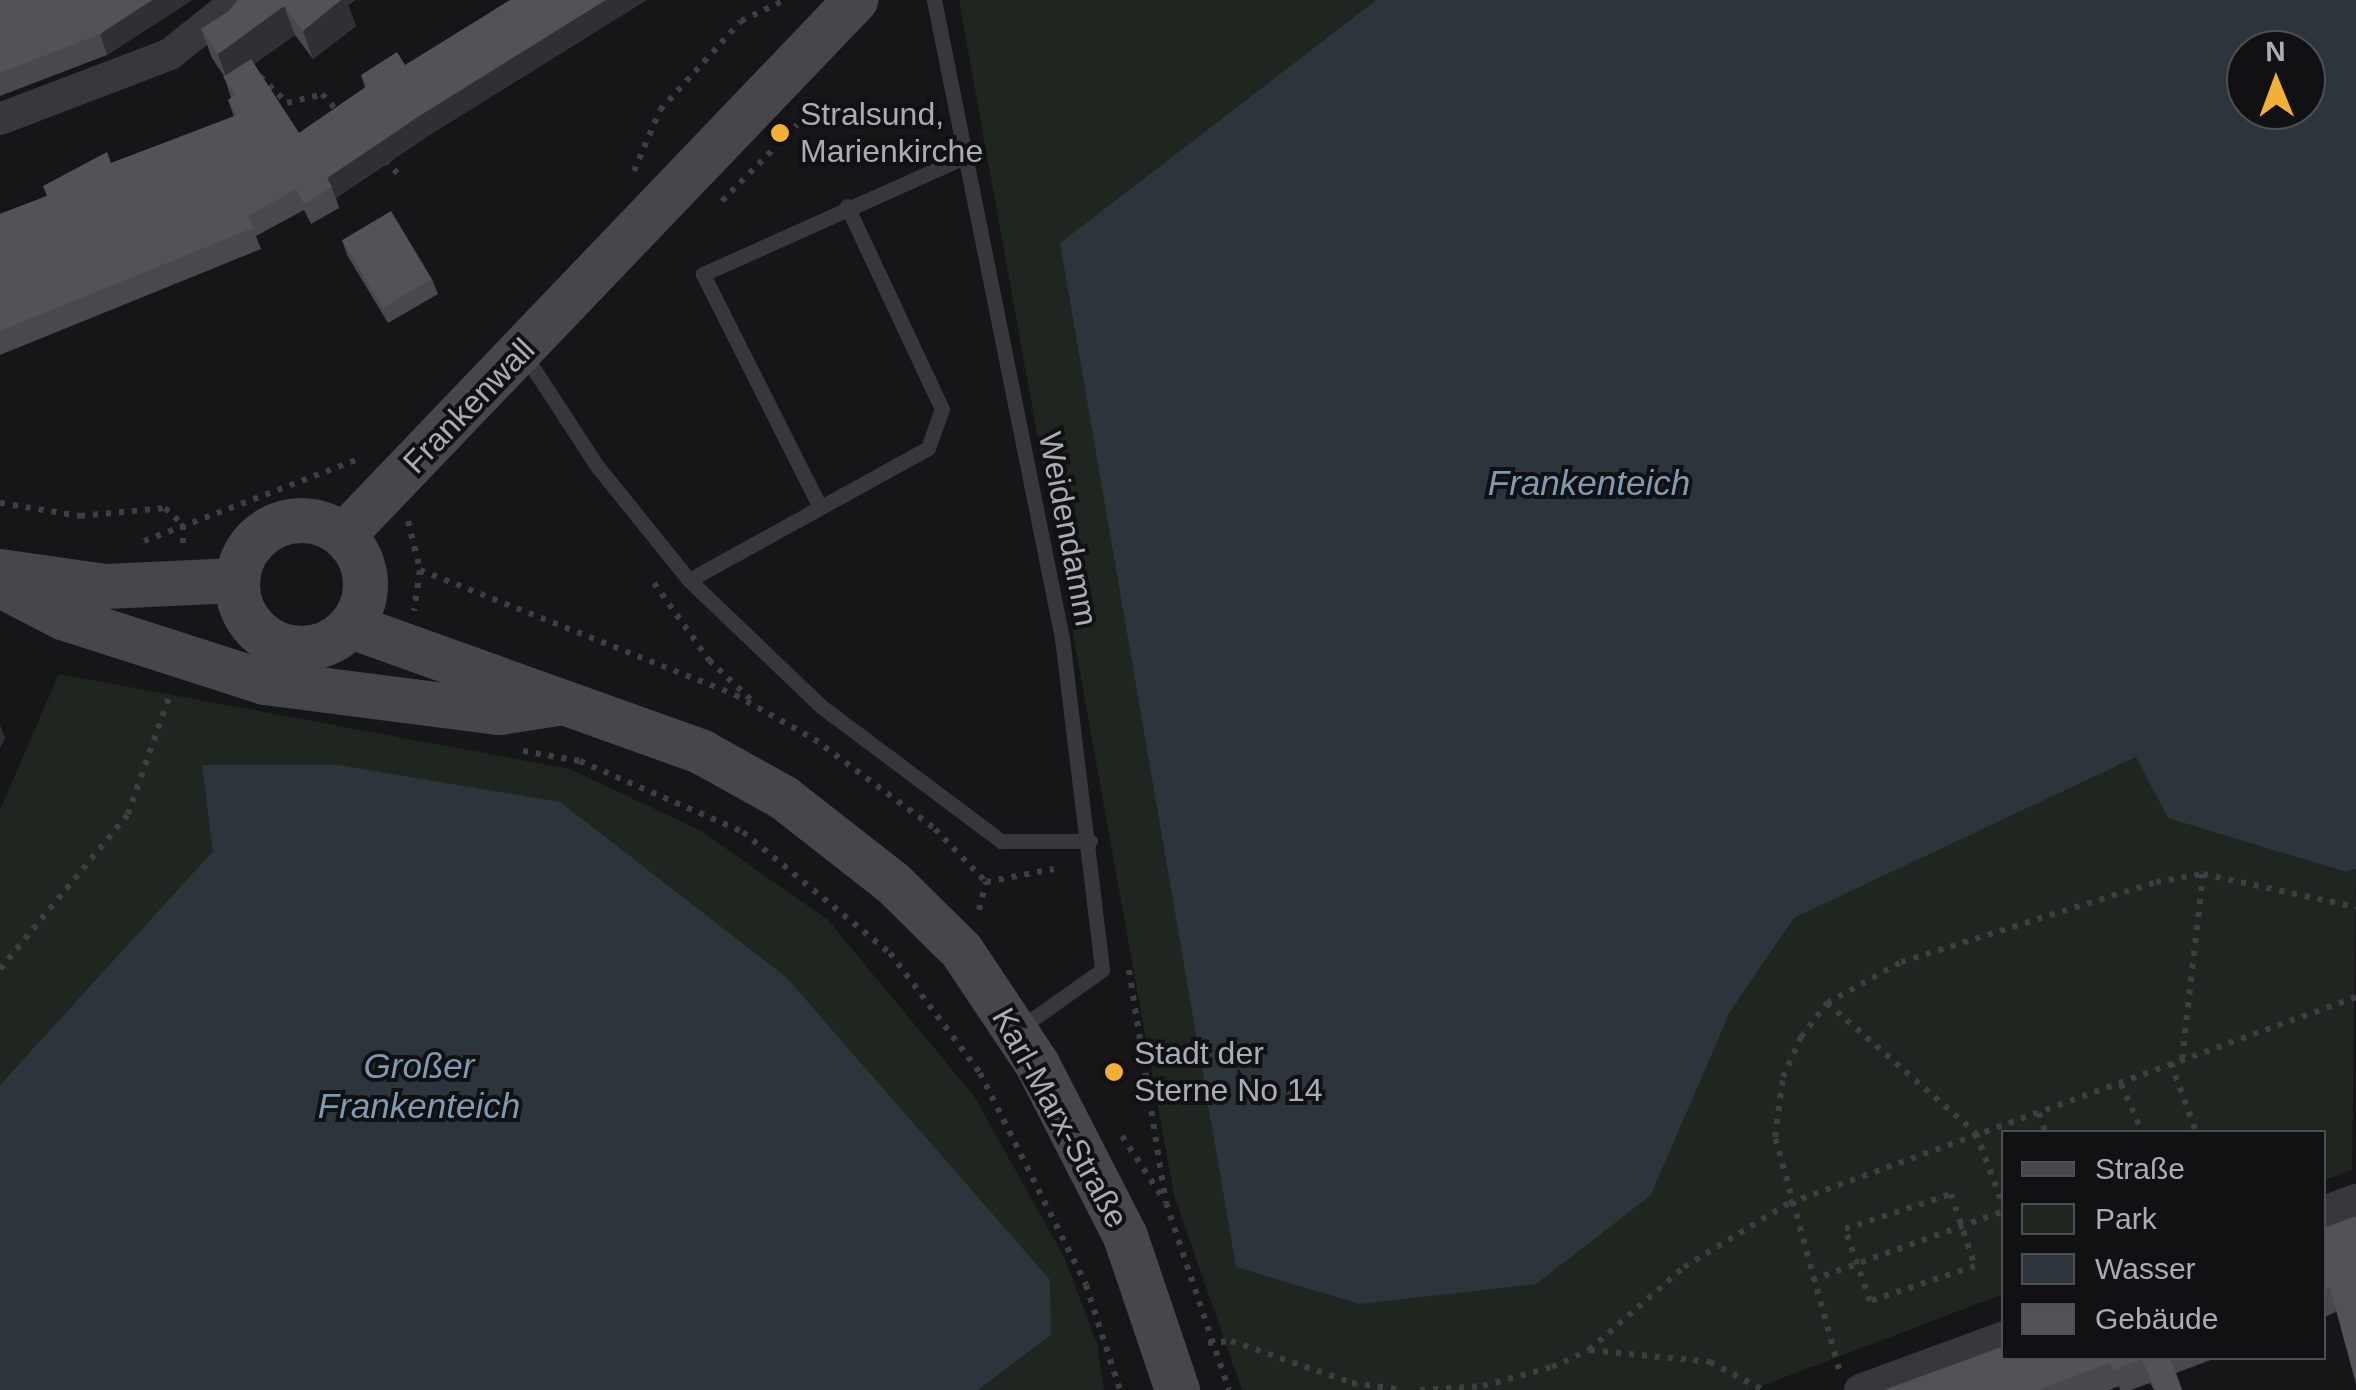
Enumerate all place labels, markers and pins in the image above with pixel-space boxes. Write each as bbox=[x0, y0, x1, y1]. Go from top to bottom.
place label: Stralsund, Marienkirche bbox=[800, 96, 983, 171]
marker: Stralsund, Marienkirche bbox=[769, 122, 791, 144]
place label: Stadt der Sterne No 14 bbox=[1134, 1035, 1323, 1110]
marker: Stadt der Sterne No 14 bbox=[1103, 1061, 1125, 1083]

